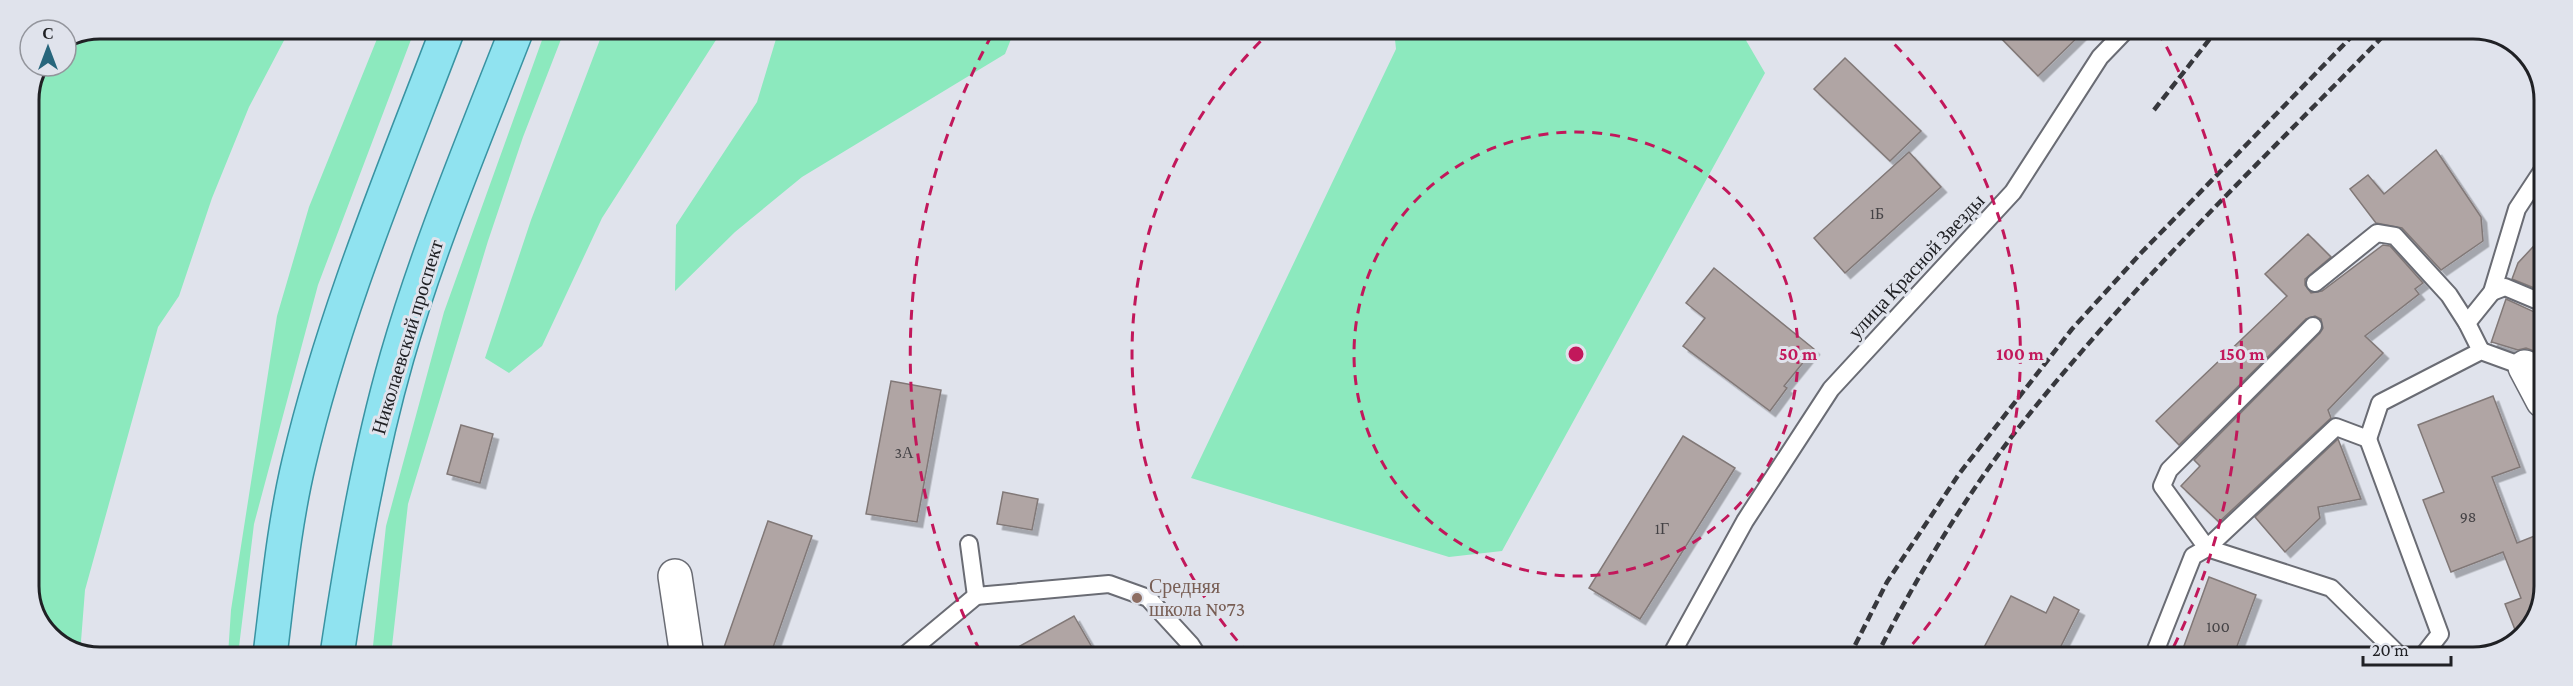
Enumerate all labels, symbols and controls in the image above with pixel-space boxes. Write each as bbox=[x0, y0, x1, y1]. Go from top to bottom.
north arrow bbox=[18, 18, 78, 78]
text: С bbox=[42, 25, 54, 42]
street label: улица Красной Звезды bbox=[1844, 189, 1989, 343]
house number: 1Б bbox=[1870, 205, 1884, 222]
street label: Николаевский проспект bbox=[367, 237, 448, 437]
centre of rings bbox=[1566, 344, 1586, 364]
text: 50 m bbox=[1779, 344, 1818, 364]
text: 100 m bbox=[1996, 344, 2044, 364]
text: 150 m bbox=[2219, 344, 2265, 364]
house number: 3А bbox=[894, 444, 914, 461]
house number: 98 bbox=[2460, 508, 2476, 525]
house number: 1Г bbox=[1655, 520, 1669, 537]
place label: Средняя школа №73 bbox=[1149, 575, 1245, 620]
marker: Средняя школа №73 bbox=[1130, 591, 1144, 605]
house number: 100 bbox=[2206, 618, 2230, 635]
scale bar bbox=[2363, 629, 2452, 667]
text: 20 m bbox=[2372, 640, 2409, 660]

